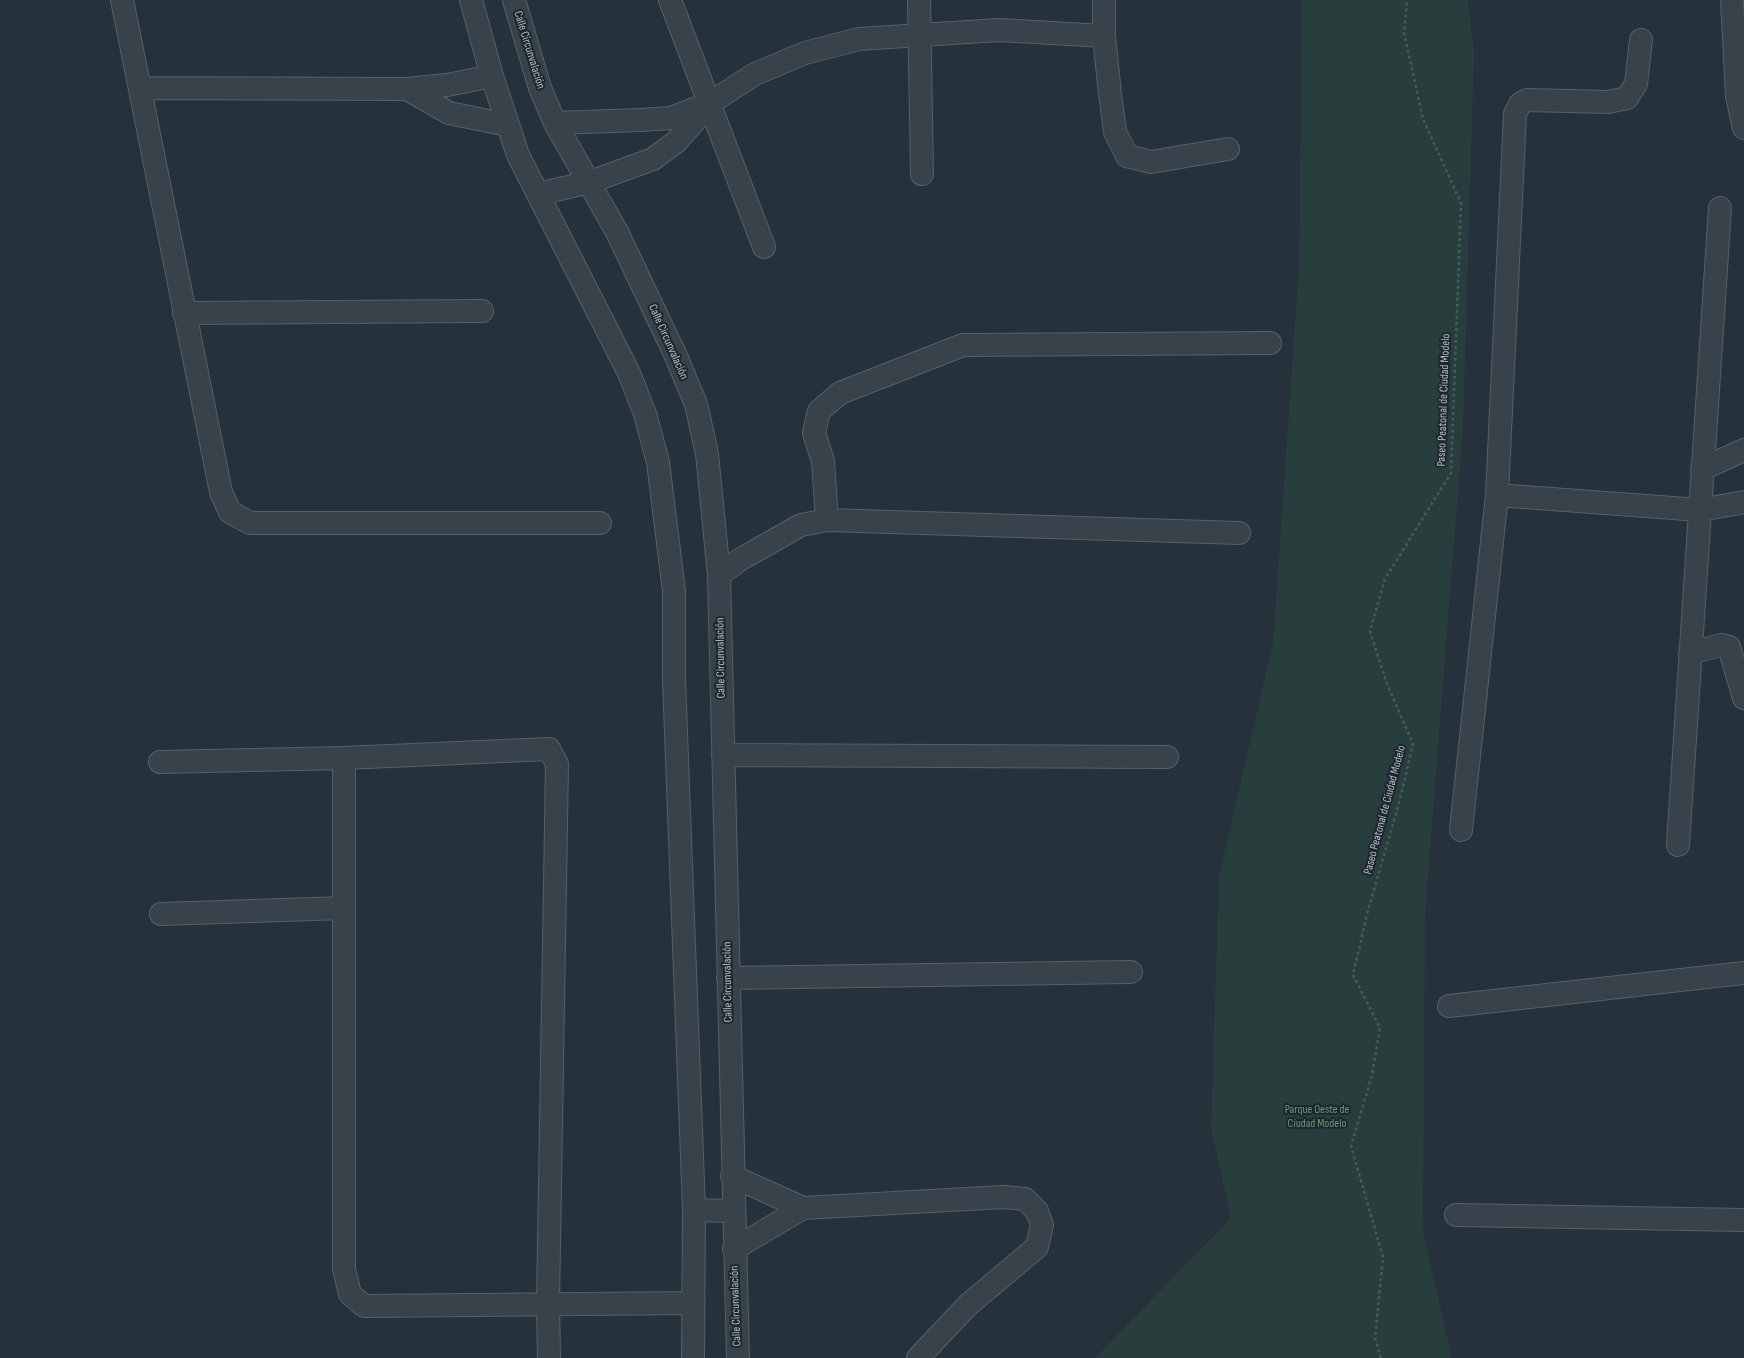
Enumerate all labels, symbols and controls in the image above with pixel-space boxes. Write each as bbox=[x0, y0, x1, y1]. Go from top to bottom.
street label: Calle Circunvalación bbox=[510, 9, 548, 91]
street label: Calle Circunvalación bbox=[645, 302, 691, 382]
street label: Paseo Peatonal de Ciudad Modelo bbox=[1434, 333, 1454, 467]
street label: Calle Circunvalación bbox=[713, 618, 729, 698]
street label: Paseo Peatonal de Ciudad Modelo bbox=[1361, 744, 1409, 876]
street label: Calle Circunvalación bbox=[720, 942, 736, 1022]
park label: Parque Oeste de Ciudad Modelo bbox=[1285, 1103, 1349, 1131]
street label: Calle Circunvalación bbox=[727, 1265, 745, 1347]

